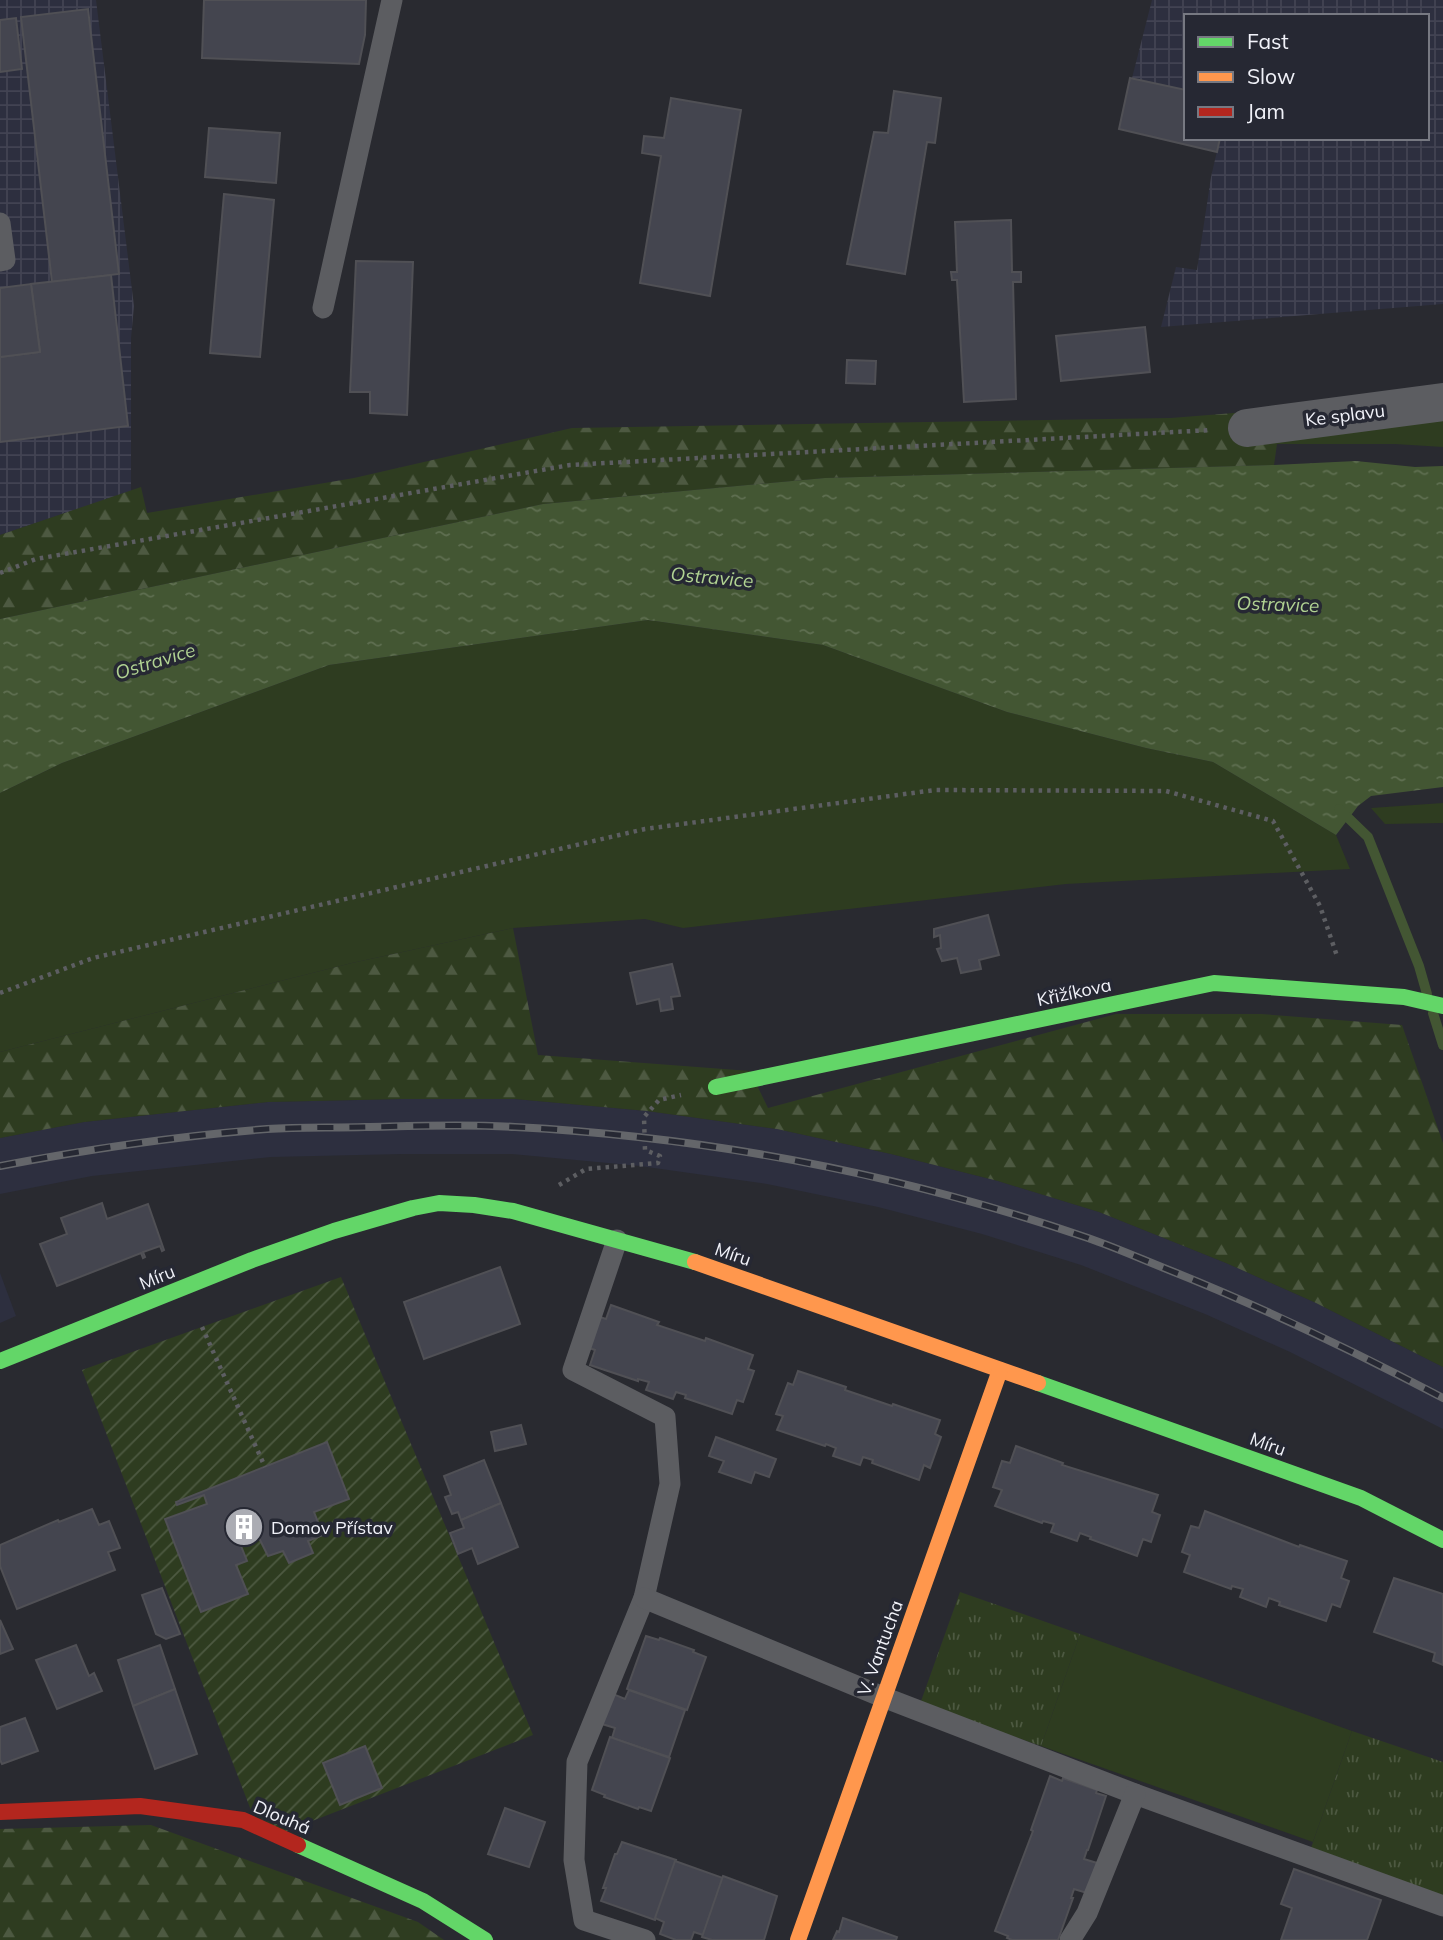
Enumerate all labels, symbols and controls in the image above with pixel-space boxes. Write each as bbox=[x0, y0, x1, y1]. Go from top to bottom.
legend bbox=[1184, 14, 1429, 140]
text: Fast bbox=[1247, 28, 1289, 54]
text: Slow bbox=[1247, 63, 1295, 89]
text: Jam bbox=[1247, 98, 1285, 124]
street label: Ke splavu bbox=[1304, 399, 1386, 431]
water label: Ostravice bbox=[670, 561, 754, 593]
water label: Ostravice bbox=[1236, 591, 1320, 617]
water label: Ostravice bbox=[112, 637, 198, 685]
street label: Křižíkova bbox=[1035, 973, 1113, 1011]
street label: Míru bbox=[712, 1237, 754, 1271]
street label: Míru bbox=[136, 1259, 178, 1295]
street label: Míru bbox=[1247, 1427, 1289, 1461]
building icon: Domov Přístav bbox=[223, 1506, 265, 1548]
place label: Domov Přístav bbox=[271, 1516, 393, 1539]
street label: V. Vantucha bbox=[852, 1597, 908, 1699]
street label: Dlouhá bbox=[250, 1795, 314, 1839]

